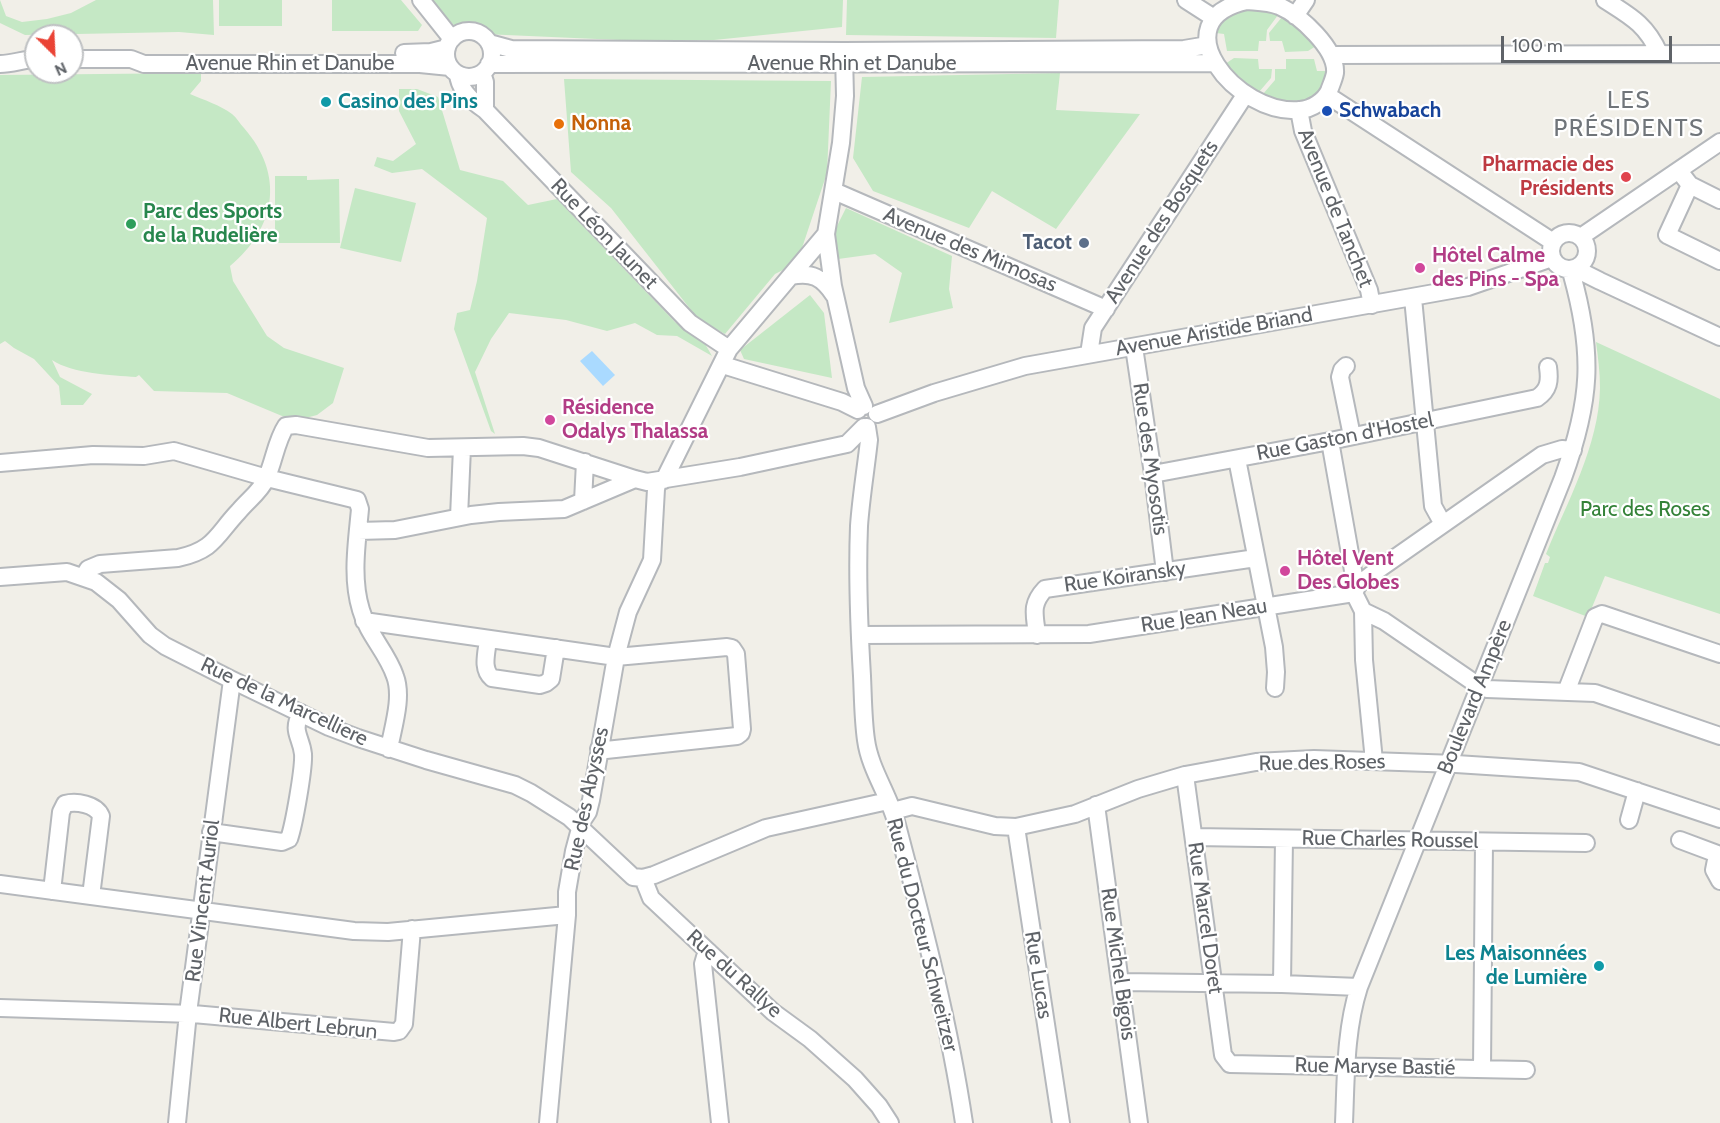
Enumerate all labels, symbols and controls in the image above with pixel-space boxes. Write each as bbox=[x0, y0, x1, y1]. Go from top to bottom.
north arrow bbox=[24, 24, 84, 84]
scale bar bbox=[1504, 24, 1675, 62]
text: 100 m bbox=[1512, 35, 1563, 57]
street label: Avenue Rhin et Danube bbox=[185, 51, 395, 77]
street label: Avenue Rhin et Danube bbox=[747, 51, 957, 77]
text: N bbox=[52, 58, 70, 80]
district label: LES PRÉSIDENTS bbox=[1553, 87, 1705, 143]
place label: Casino des Pins bbox=[338, 89, 478, 115]
marker: Casino des Pins bbox=[319, 95, 333, 109]
place label: Schwabach bbox=[1339, 98, 1441, 124]
marker: Schwabach bbox=[1320, 104, 1334, 118]
place label: Nonna bbox=[571, 111, 631, 137]
marker: Nonna bbox=[552, 117, 566, 131]
street label: Avenue de Tanchet bbox=[1292, 125, 1378, 291]
street label: Avenue des Bosquets bbox=[1100, 136, 1224, 308]
place label: Pharmacie des Présidents bbox=[1482, 152, 1614, 202]
marker: Pharmacie des Présidents bbox=[1619, 170, 1633, 184]
street label: Rue Léon Jaunet bbox=[545, 174, 663, 294]
place label: Parc des Sports de la Rudelière bbox=[143, 199, 282, 249]
street label: Avenue des Mimosas bbox=[880, 202, 1060, 298]
marker: Parc des Sports de la Rudelière bbox=[124, 217, 138, 231]
place label: Tacot bbox=[1022, 230, 1072, 256]
marker: Tacot bbox=[1077, 236, 1091, 250]
place label: Hôtel Calme des Pins - Spa bbox=[1432, 243, 1559, 293]
marker: Hôtel Calme des Pins - Spa bbox=[1413, 261, 1427, 275]
street label: Avenue Aristide Briand bbox=[1113, 302, 1315, 362]
street label: Rue des Myosotis bbox=[1127, 381, 1173, 537]
place label: Résidence Odalys Thalassa bbox=[562, 395, 708, 445]
street label: Rue Gaston d'Hostel bbox=[1254, 408, 1436, 466]
marker: Résidence Odalys Thalassa bbox=[543, 413, 557, 427]
park label: Parc des Roses bbox=[1580, 497, 1710, 523]
place label: Hôtel Vent Des Globes bbox=[1297, 546, 1399, 596]
street label: Rue Koiransky bbox=[1062, 556, 1188, 598]
marker: Hôtel Vent Des Globes bbox=[1278, 564, 1292, 578]
street label: Rue Jean Neau bbox=[1139, 594, 1269, 638]
street label: Boulevard Ampère bbox=[1432, 616, 1518, 778]
street label: Rue de la Marcelliere bbox=[196, 652, 372, 752]
street label: Rue des Abysses bbox=[559, 725, 615, 873]
street label: Rue des Roses bbox=[1258, 749, 1386, 777]
street label: Rue du Docteur Schweitzer bbox=[881, 815, 963, 1055]
street label: Rue Vincent Auriol bbox=[181, 818, 225, 984]
street label: Rue Charles Roussel bbox=[1301, 826, 1479, 854]
street label: Rue Marcel Doret bbox=[1182, 841, 1228, 995]
street label: Rue Michel Bigois bbox=[1095, 886, 1141, 1042]
street label: Rue du Rallye bbox=[681, 925, 787, 1023]
street label: Rue Lucas bbox=[1019, 929, 1057, 1021]
place label: Les Maisonnées de Lumière bbox=[1445, 941, 1587, 991]
marker: Les Maisonnées de Lumière bbox=[1592, 959, 1606, 973]
street label: Rue Albert Lebrun bbox=[217, 1003, 379, 1045]
street label: Rue Maryse Bastié bbox=[1294, 1053, 1456, 1081]

